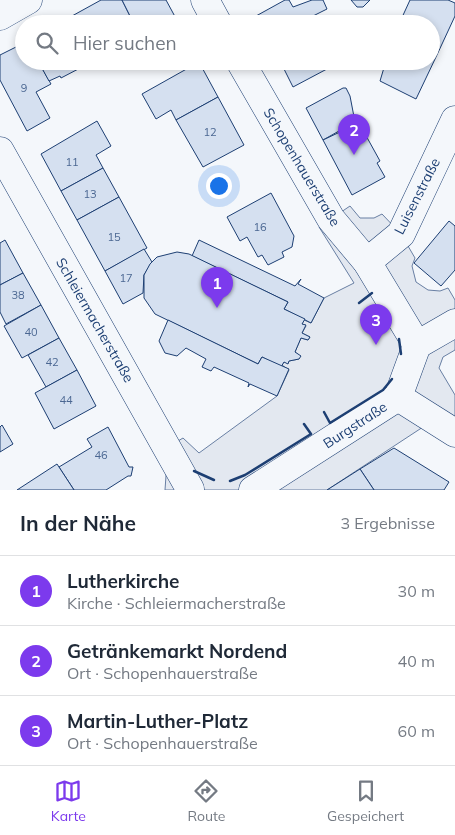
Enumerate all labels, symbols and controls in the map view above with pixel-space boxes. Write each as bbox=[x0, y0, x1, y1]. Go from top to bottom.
search box bbox=[15, 15, 440, 70]
icon: search bbox=[33, 29, 61, 57]
text: Hier suchen bbox=[73, 31, 177, 55]
house number: 9 bbox=[21, 81, 27, 95]
street label: Schopenhauerstraße bbox=[260, 104, 344, 230]
pin: 2 bbox=[338, 114, 370, 155]
house number: 12 bbox=[203, 125, 217, 139]
house number: 11 bbox=[65, 155, 79, 169]
street label: Luisenstraße bbox=[390, 155, 444, 237]
your location bbox=[206, 173, 232, 199]
house number: 13 bbox=[83, 187, 97, 201]
house number: 16 bbox=[253, 220, 267, 234]
house number: 15 bbox=[107, 230, 121, 244]
street label: Schleiermacherstraße bbox=[52, 254, 138, 386]
pin: 1 bbox=[201, 267, 233, 308]
house number: 17 bbox=[119, 271, 133, 285]
house number: 38 bbox=[11, 288, 25, 302]
pin: 3 bbox=[360, 304, 392, 345]
house number: 40 bbox=[24, 325, 38, 339]
house number: 42 bbox=[45, 355, 59, 369]
house number: 44 bbox=[59, 393, 73, 407]
street label: Burgstraße bbox=[320, 398, 390, 452]
house number: 46 bbox=[94, 448, 108, 462]
text: In der Nähe bbox=[20, 510, 136, 536]
text: 3 Ergebnisse bbox=[340, 513, 435, 533]
text: Lutherkirche bbox=[67, 569, 180, 593]
text: 1 bbox=[31, 581, 41, 601]
text: 30 m bbox=[398, 581, 435, 601]
text: Kirche · Schleiermacherstraße bbox=[67, 593, 286, 613]
text: Getränkemarkt Nordend bbox=[67, 639, 287, 663]
text: 2 bbox=[31, 651, 41, 671]
text: 40 m bbox=[398, 651, 435, 671]
text: Ort · Schopenhauerstraße bbox=[67, 663, 258, 683]
text: Martin-Luther-Platz bbox=[67, 709, 248, 733]
text: 3 bbox=[31, 721, 41, 741]
text: 60 m bbox=[398, 721, 435, 741]
text: Ort · Schopenhauerstraße bbox=[67, 733, 258, 753]
tab: Karte bbox=[51, 777, 86, 825]
tab: Route bbox=[187, 777, 225, 825]
tab: Gespeichert bbox=[327, 777, 404, 825]

